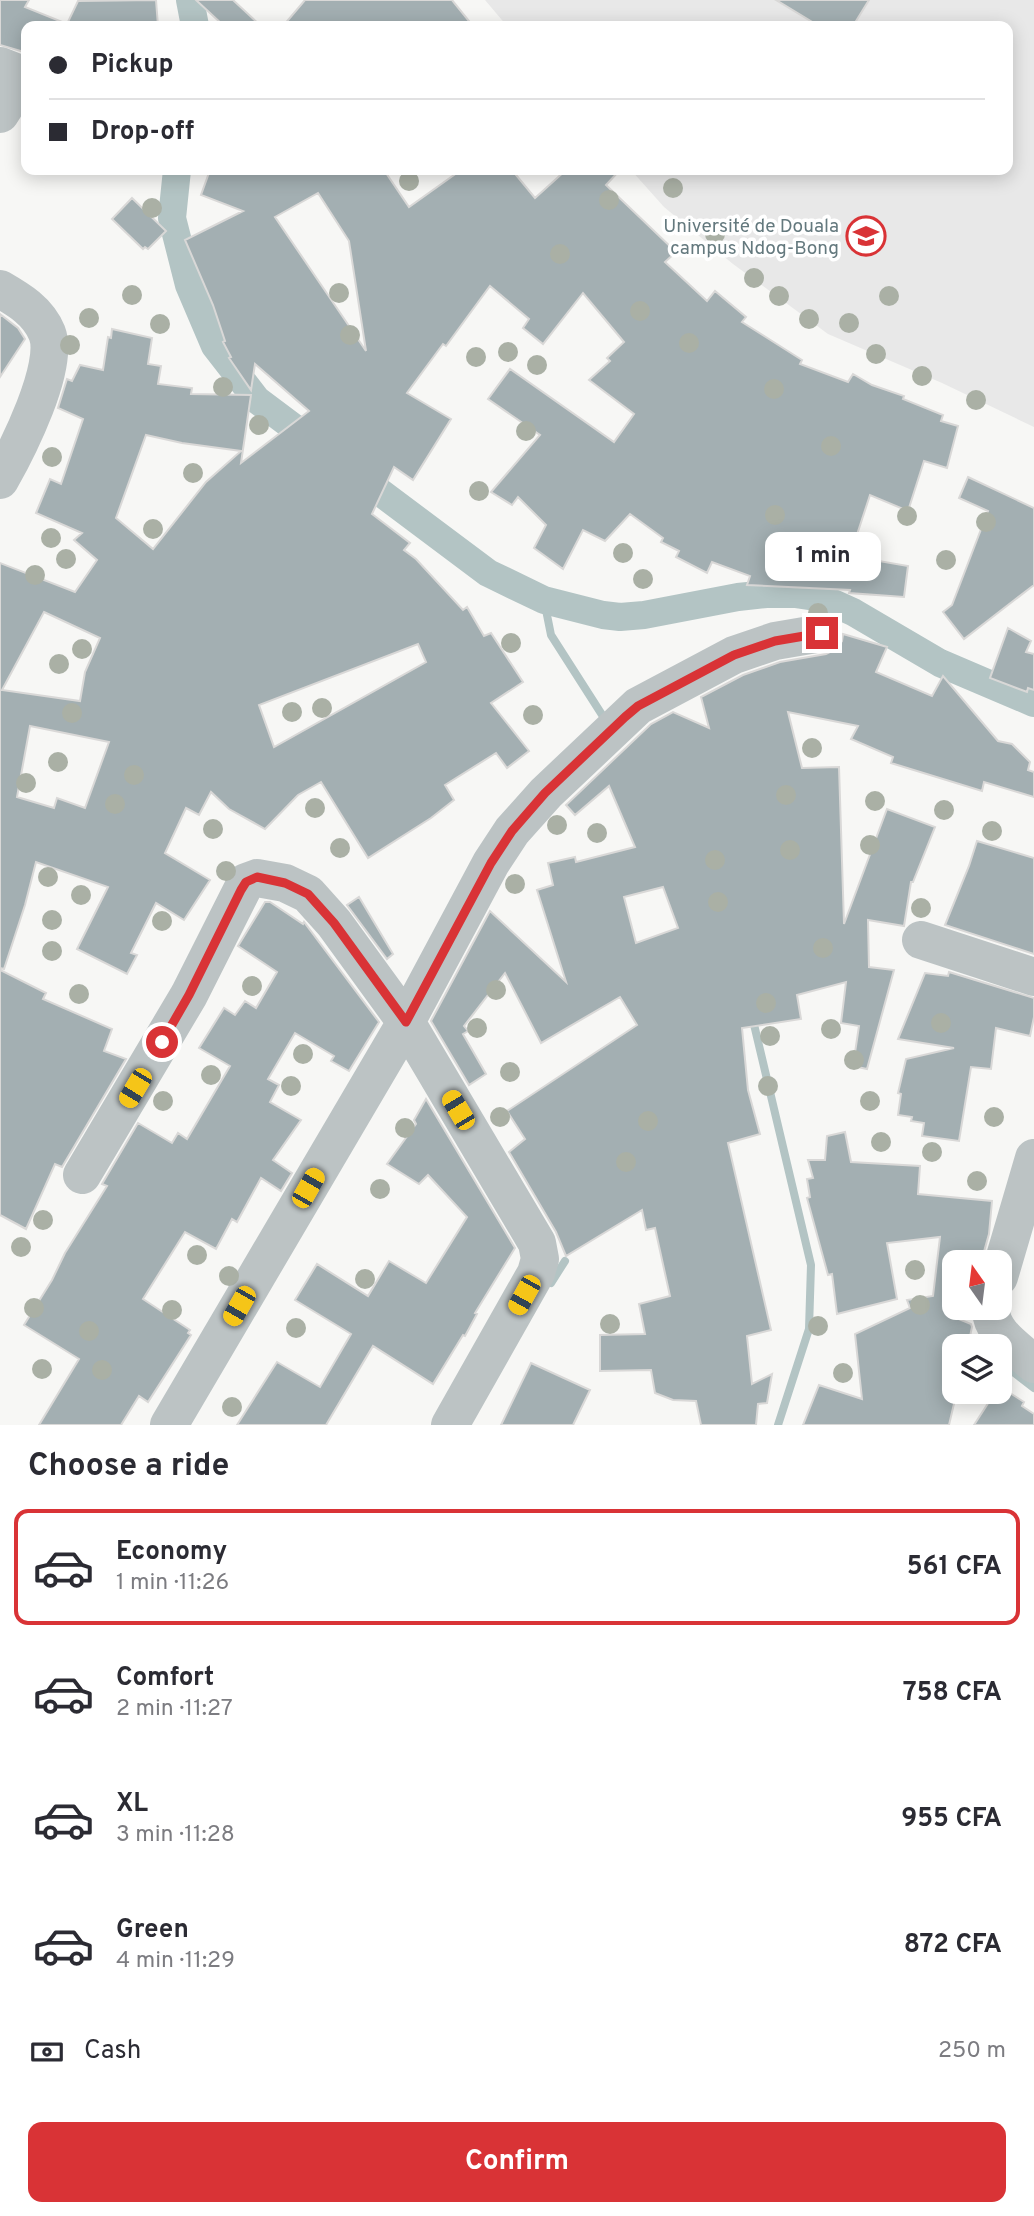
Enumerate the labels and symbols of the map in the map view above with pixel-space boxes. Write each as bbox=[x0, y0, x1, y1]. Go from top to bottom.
place label: Université de Douala campus Ndog-Bong bbox=[663, 215, 839, 261]
school or university icon: Université de Douala campus Ndog-Bong bbox=[845, 215, 887, 257]
callout: 1 min bbox=[764, 532, 880, 580]
route end bbox=[806, 617, 838, 649]
route start bbox=[146, 1026, 178, 1058]
car bbox=[116, 1065, 155, 1111]
car bbox=[439, 1087, 478, 1133]
car bbox=[289, 1165, 328, 1211]
north arrow bbox=[942, 1250, 1012, 1320]
car bbox=[505, 1272, 544, 1318]
car bbox=[220, 1283, 259, 1329]

